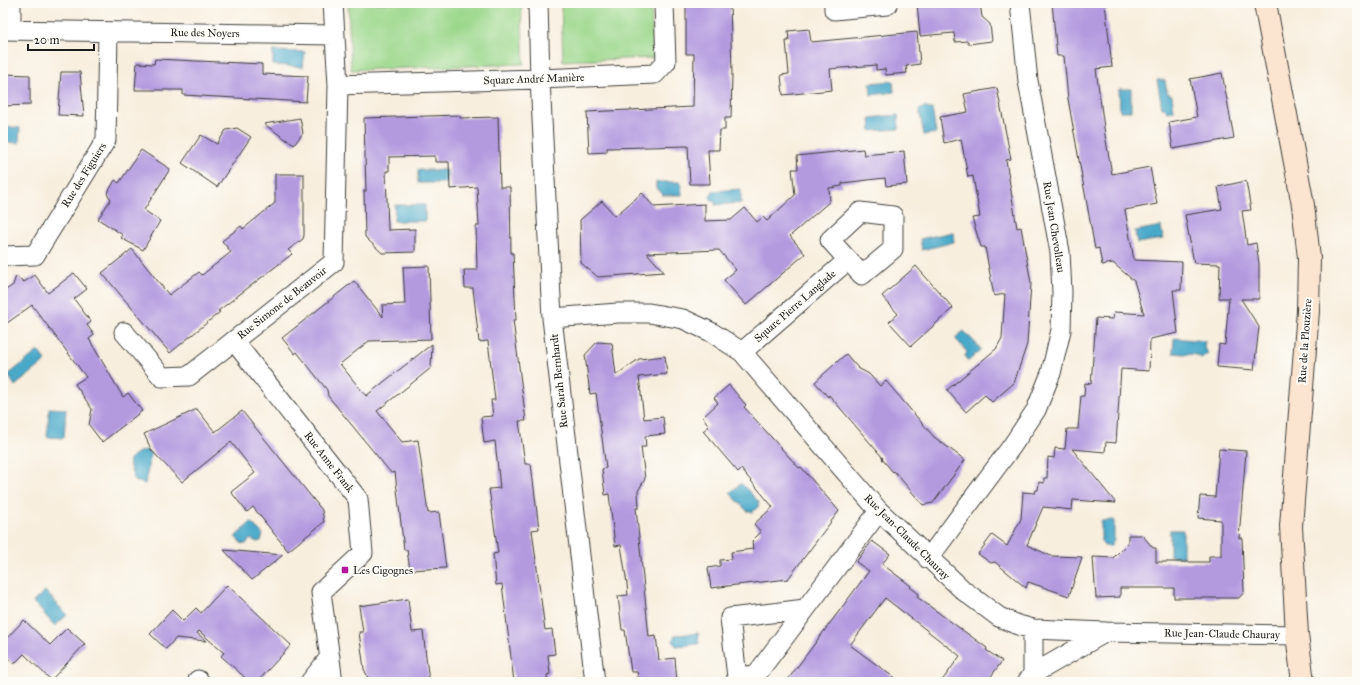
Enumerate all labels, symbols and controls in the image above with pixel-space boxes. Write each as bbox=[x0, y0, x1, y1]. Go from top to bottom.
scale bar bbox=[28, 26, 94, 52]
street label: Rue des Noyers bbox=[170, 26, 240, 40]
text: 20 m bbox=[34, 33, 60, 47]
street label: Square André Manière bbox=[483, 71, 585, 88]
street label: Rue des Figuiers bbox=[59, 140, 109, 210]
street label: Rue Jean Chevolleau bbox=[1039, 180, 1068, 274]
street label: Rue Simone de Beauvoir bbox=[235, 263, 330, 342]
street label: Square Pierre Langlade bbox=[752, 267, 839, 346]
street label: Rue de la Plouzière bbox=[1296, 298, 1314, 384]
street label: Rue Sarah Bernhardt bbox=[548, 333, 570, 429]
street label: Rue Anne Frank bbox=[301, 429, 357, 496]
street label: Rue Jean-Claude Chauray bbox=[861, 491, 953, 584]
place label: Les Cigognes bbox=[353, 564, 413, 577]
marker: Les Cigognes bbox=[340, 565, 350, 575]
street label: Rue Jean-Claude Chauray bbox=[1164, 626, 1281, 643]

